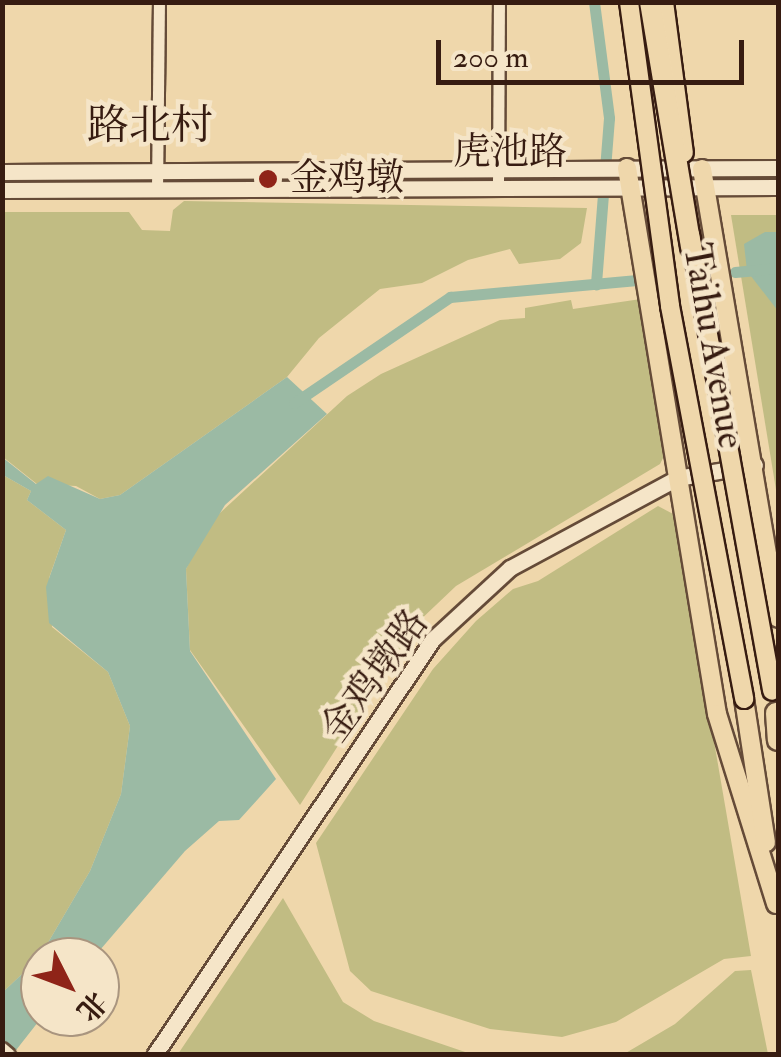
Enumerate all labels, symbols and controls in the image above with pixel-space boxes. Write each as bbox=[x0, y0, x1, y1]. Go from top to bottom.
scale bar bbox=[441, 20, 748, 82]
text: 200 m bbox=[453, 39, 529, 76]
district label: 路北村 bbox=[87, 101, 213, 151]
street label: 虎池路 bbox=[453, 130, 567, 176]
place label: 金鸡墩 bbox=[290, 156, 404, 202]
marker: 金鸡墩 bbox=[255, 166, 281, 192]
street label: Taihu Avenue bbox=[673, 240, 753, 452]
street label: 金鸡墩路 bbox=[312, 601, 438, 751]
north arrow bbox=[20, 937, 120, 1037]
text: 北 bbox=[69, 984, 114, 1028]

